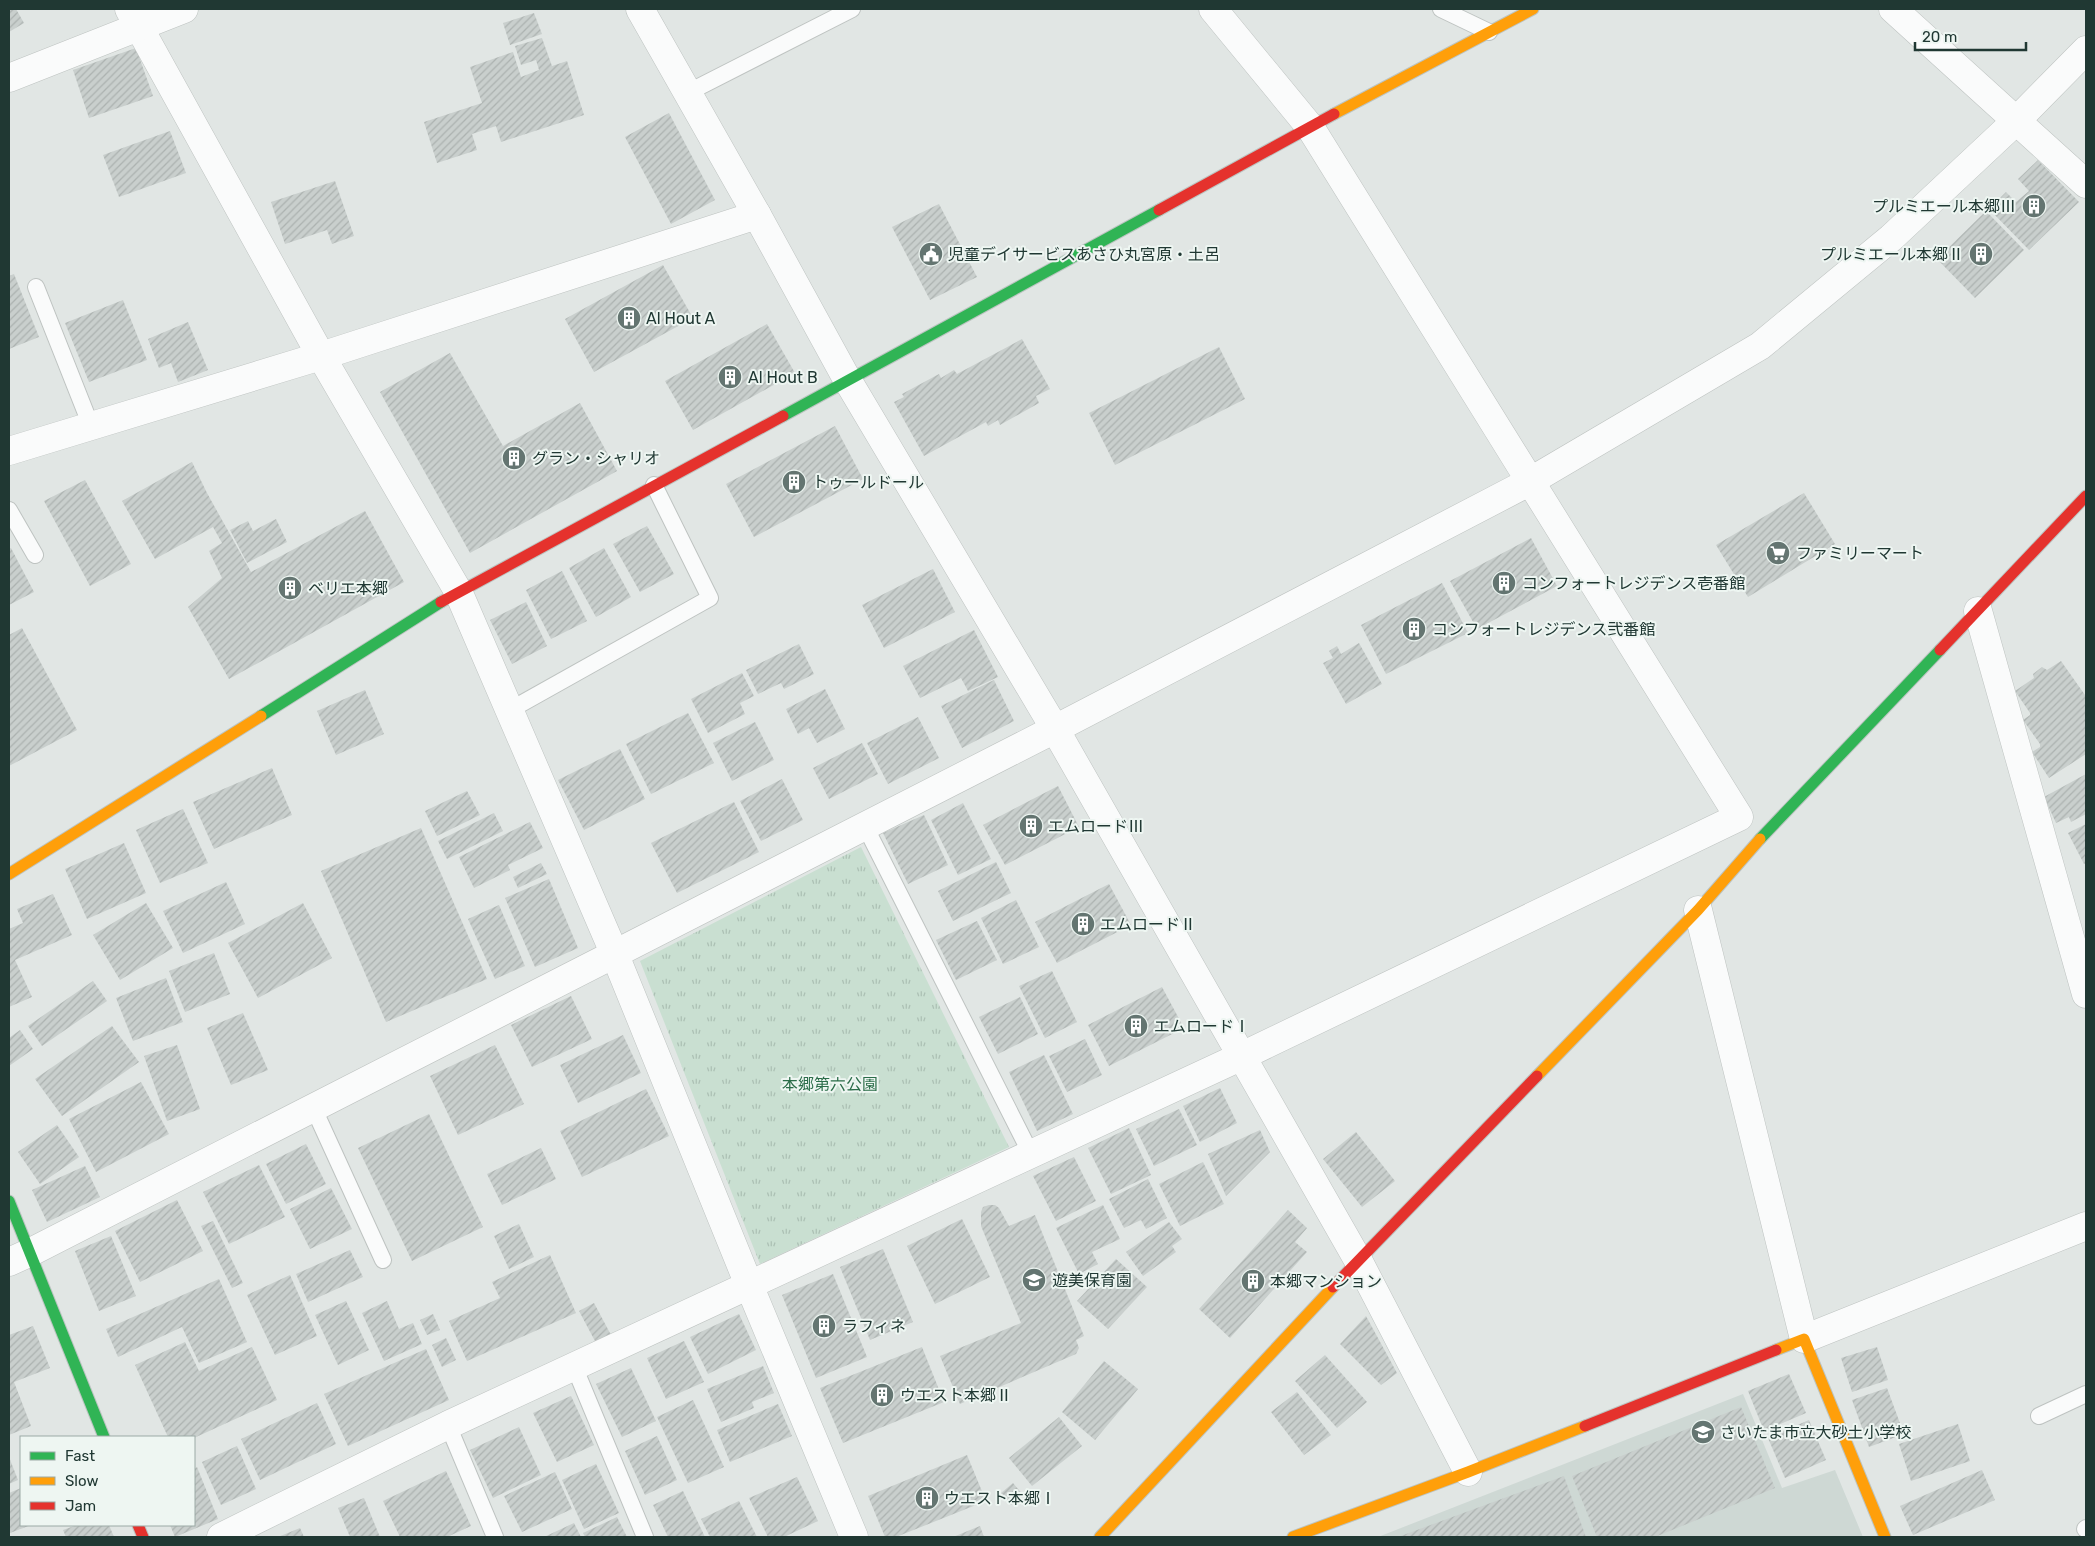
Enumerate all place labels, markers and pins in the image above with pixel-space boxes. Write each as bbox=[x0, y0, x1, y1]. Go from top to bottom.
building icon: プルミエール本郷Ⅲ bbox=[2021, 193, 2047, 219]
place label: プルミエール本郷Ⅲ bbox=[1872, 197, 2016, 216]
public building icon: 児童デイサービスあさひ丸宮原・土呂 bbox=[918, 241, 944, 267]
building icon: プルミエール本郷Ⅱ bbox=[1968, 241, 1994, 267]
place label: 児童デイサービスあさひ丸宮原・土呂 bbox=[948, 245, 1220, 264]
place label: プルミエール本郷Ⅱ bbox=[1820, 245, 1964, 264]
building icon: Al Hout A bbox=[616, 305, 642, 331]
place label: Al Hout A bbox=[646, 309, 716, 328]
building icon: Al Hout B bbox=[717, 364, 743, 390]
place label: Al Hout B bbox=[748, 368, 818, 387]
building icon: グラン・シャリオ bbox=[501, 445, 527, 471]
place label: グラン・シャリオ bbox=[532, 449, 660, 468]
building icon: トゥールドール bbox=[781, 469, 807, 495]
place label: トゥールドール bbox=[812, 473, 924, 492]
supermarket icon: ファミリーマート bbox=[1765, 540, 1791, 566]
place label: ファミリーマート bbox=[1796, 544, 1924, 563]
building icon: コンフォートレジデンス壱番館 bbox=[1491, 570, 1517, 596]
place label: コンフォートレジデンス壱番館 bbox=[1522, 574, 1745, 593]
building icon: ベリエ本郷 bbox=[277, 575, 303, 601]
place label: ベリエ本郷 bbox=[308, 579, 388, 598]
building icon: コンフォートレジデンス弐番館 bbox=[1401, 616, 1427, 642]
place label: コンフォートレジデンス弐番館 bbox=[1432, 620, 1655, 639]
building icon: エムロードⅢ bbox=[1018, 813, 1044, 839]
place label: エムロードⅢ bbox=[1048, 817, 1144, 836]
building icon: エムロードⅡ bbox=[1070, 911, 1096, 937]
place label: エムロードⅡ bbox=[1100, 915, 1196, 934]
building icon: エムロードⅠ bbox=[1123, 1013, 1149, 1039]
place label: エムロードⅠ bbox=[1154, 1017, 1250, 1036]
school or university icon: 遊美保育園 bbox=[1021, 1267, 1047, 1293]
building icon: 本郷マンション bbox=[1240, 1268, 1266, 1294]
place label: 遊美保育園 bbox=[1052, 1271, 1132, 1290]
place label: 本郷マンション bbox=[1270, 1272, 1382, 1291]
building icon: ラフィネ bbox=[811, 1313, 837, 1339]
place label: ラフィネ bbox=[842, 1317, 906, 1336]
building icon: ウエスト本郷Ⅱ bbox=[869, 1382, 895, 1408]
place label: ウエスト本郷Ⅱ bbox=[900, 1386, 1012, 1405]
school or university icon: さいたま市立大砂土小学校 bbox=[1690, 1419, 1716, 1445]
place label: さいたま市立大砂土小学校 bbox=[1720, 1423, 1912, 1442]
building icon: ウエスト本郷Ⅰ bbox=[914, 1485, 940, 1511]
place label: ウエスト本郷Ⅰ bbox=[944, 1489, 1056, 1508]

